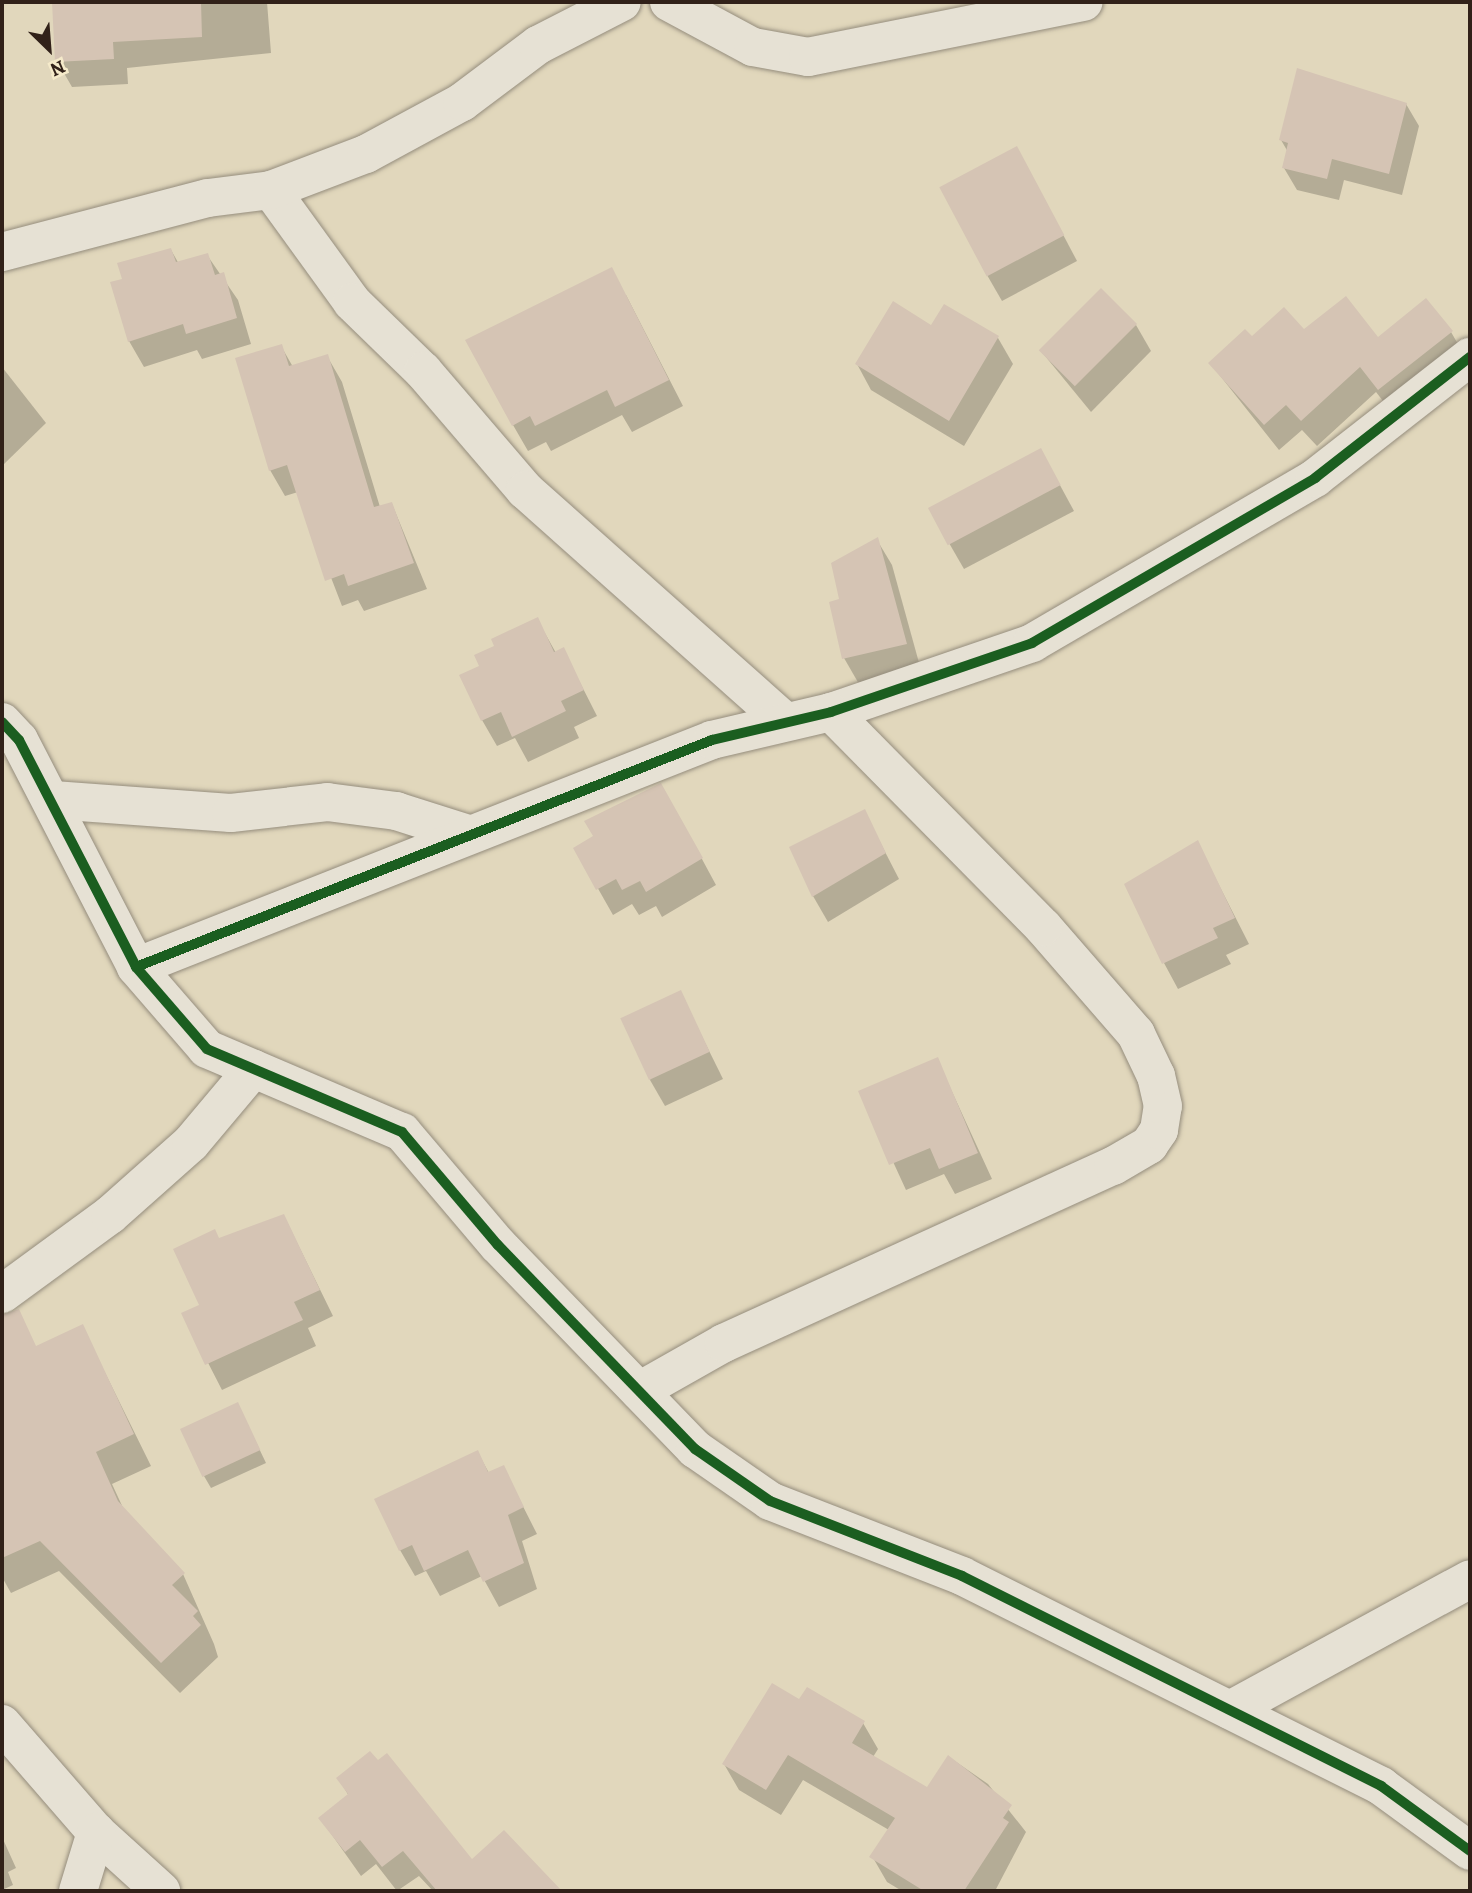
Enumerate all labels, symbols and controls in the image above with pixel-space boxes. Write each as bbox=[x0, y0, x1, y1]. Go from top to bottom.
north arrow bbox=[14, 14, 84, 84]
text: N bbox=[46, 53, 70, 83]

